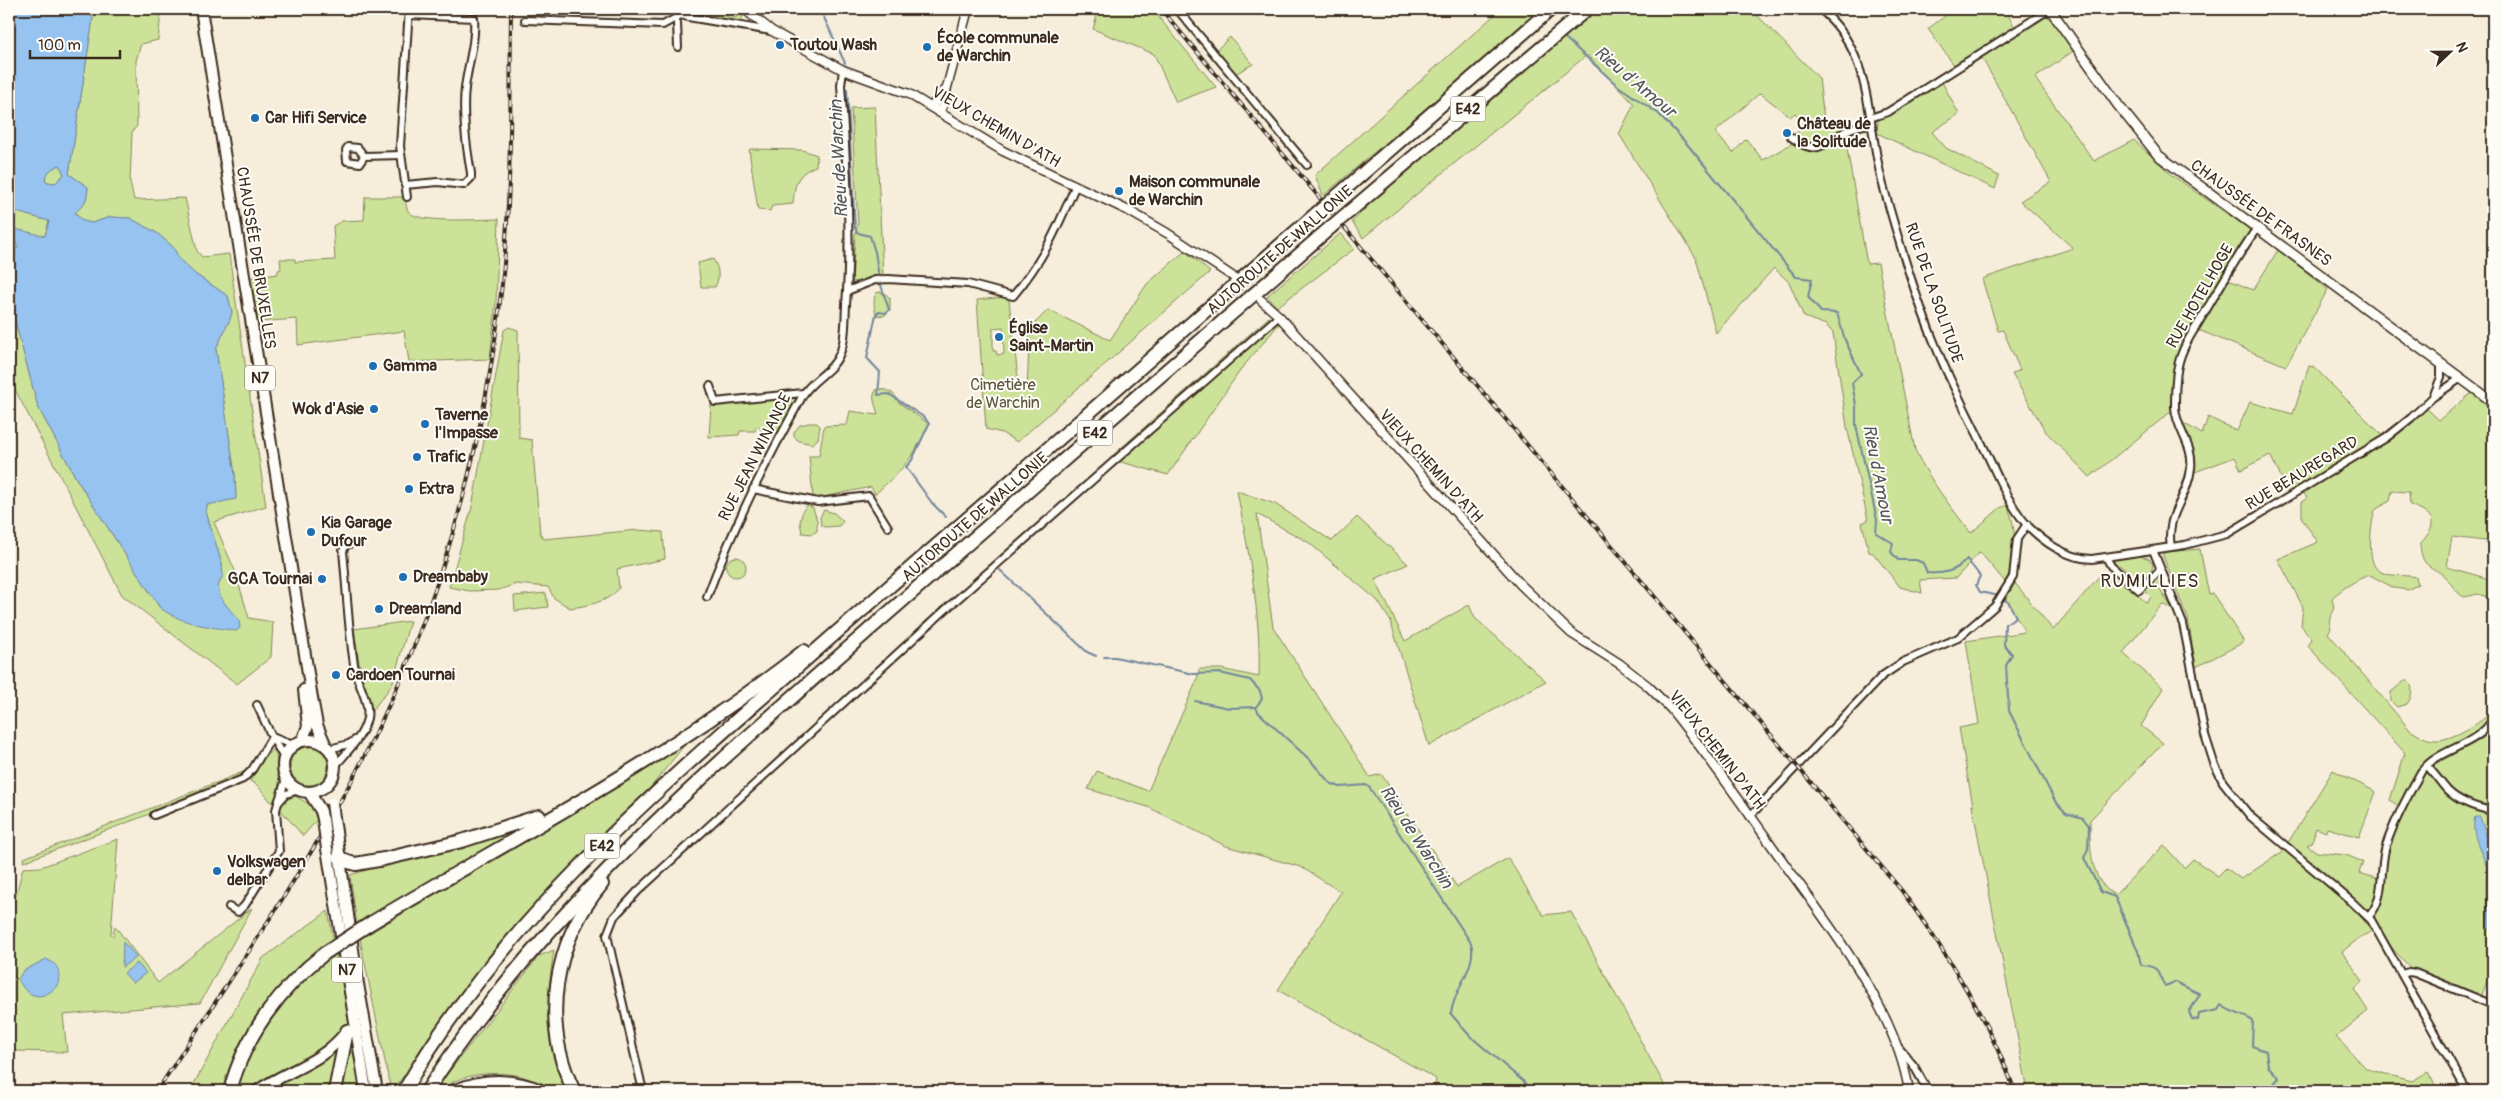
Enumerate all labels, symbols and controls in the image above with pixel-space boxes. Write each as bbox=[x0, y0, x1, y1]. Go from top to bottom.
place label: École communale de Warchin bbox=[937, 27, 1060, 66]
scale bar bbox=[30, 28, 120, 60]
north arrow bbox=[2424, 28, 2474, 78]
place label: Toutou Wash bbox=[789, 35, 878, 55]
text: 100 m bbox=[38, 36, 81, 55]
marker: Toutou Wash bbox=[774, 39, 786, 51]
text: N bbox=[2452, 40, 2471, 55]
marker: École communale de Warchin bbox=[921, 41, 933, 53]
water label: Rieu d'Amour bbox=[1589, 41, 1683, 125]
street label: VIEUX CHEMIN D'ATH bbox=[928, 82, 1064, 172]
road number: E42 bbox=[1450, 96, 1486, 122]
water label: Rieu de Warchin bbox=[824, 98, 854, 219]
place label: Car Hifi Service bbox=[265, 108, 367, 128]
marker: Car Hifi Service bbox=[249, 112, 261, 124]
place label: Château de la Solitude bbox=[1797, 114, 1872, 152]
marker: Château de la Solitude bbox=[1781, 127, 1793, 139]
street label: CHAUSSÉE DE FRASNES bbox=[2187, 155, 2335, 271]
street label: CHAUSSÉE DE BRUXELLES bbox=[232, 165, 280, 351]
place label: Maison communale de Warchin bbox=[1129, 172, 1261, 210]
street label: AUTOROUTE DE WALLONIE bbox=[1203, 181, 1357, 319]
marker: Maison communale de Warchin bbox=[1113, 185, 1125, 197]
street label: RUE DE LA SOLITUDE bbox=[1901, 220, 1967, 366]
street label: RUE HOTELHOGE bbox=[2162, 240, 2238, 352]
place label: Église Saint-Martin bbox=[1009, 317, 1093, 356]
marker: Église Saint-Martin bbox=[993, 331, 1005, 343]
place label: Gamma bbox=[383, 356, 437, 376]
marker: Gamma bbox=[367, 360, 379, 372]
road number: N7 bbox=[245, 366, 275, 390]
park label: Cimetière de Warchin bbox=[966, 375, 1040, 413]
street label: RUE JEAN WINANCE bbox=[714, 390, 796, 524]
place label: Wok d'Asie bbox=[292, 399, 365, 419]
marker: Wok d'Asie bbox=[368, 403, 380, 415]
place label: Taverne l'Impasse bbox=[434, 405, 499, 443]
street label: VIEUX CHEMIN D'ATH bbox=[1375, 405, 1487, 527]
marker: Taverne l'Impasse bbox=[419, 418, 431, 430]
road number: E42 bbox=[1078, 420, 1112, 446]
water label: Rieu d'Amour bbox=[1857, 423, 1899, 528]
street label: RUE BEAUREGARD bbox=[2242, 431, 2362, 515]
place label: Trafic bbox=[426, 447, 466, 467]
street label: AUTOROUTE DE WALLONIE bbox=[898, 448, 1052, 586]
marker: Trafic bbox=[411, 451, 423, 463]
place label: Extra bbox=[419, 479, 455, 499]
marker: Extra bbox=[403, 483, 415, 495]
place label: Kia Garage Dufour bbox=[321, 513, 393, 551]
marker: Kia Garage Dufour bbox=[305, 526, 317, 538]
place label: Dreambaby bbox=[413, 567, 488, 587]
place label: GCA Tournai bbox=[228, 569, 312, 589]
district label: RUMILLIES bbox=[2100, 569, 2200, 593]
marker: Dreambaby bbox=[397, 571, 409, 583]
marker: GCA Tournai bbox=[316, 573, 328, 585]
place label: Dreamland bbox=[389, 599, 462, 619]
marker: Dreamland bbox=[373, 603, 385, 615]
place label: Cardoen Tournai bbox=[346, 665, 455, 685]
marker: Cardoen Tournai bbox=[330, 669, 342, 681]
street label: VIEUX CHEMIN D'ATH bbox=[1664, 687, 1770, 813]
water label: Rieu de Warchin bbox=[1374, 781, 1458, 894]
road number: E42 bbox=[584, 834, 620, 858]
place label: Volkswagen delbar bbox=[227, 852, 306, 890]
marker: Volkswagen delbar bbox=[211, 865, 223, 877]
road number: N7 bbox=[332, 958, 362, 982]

